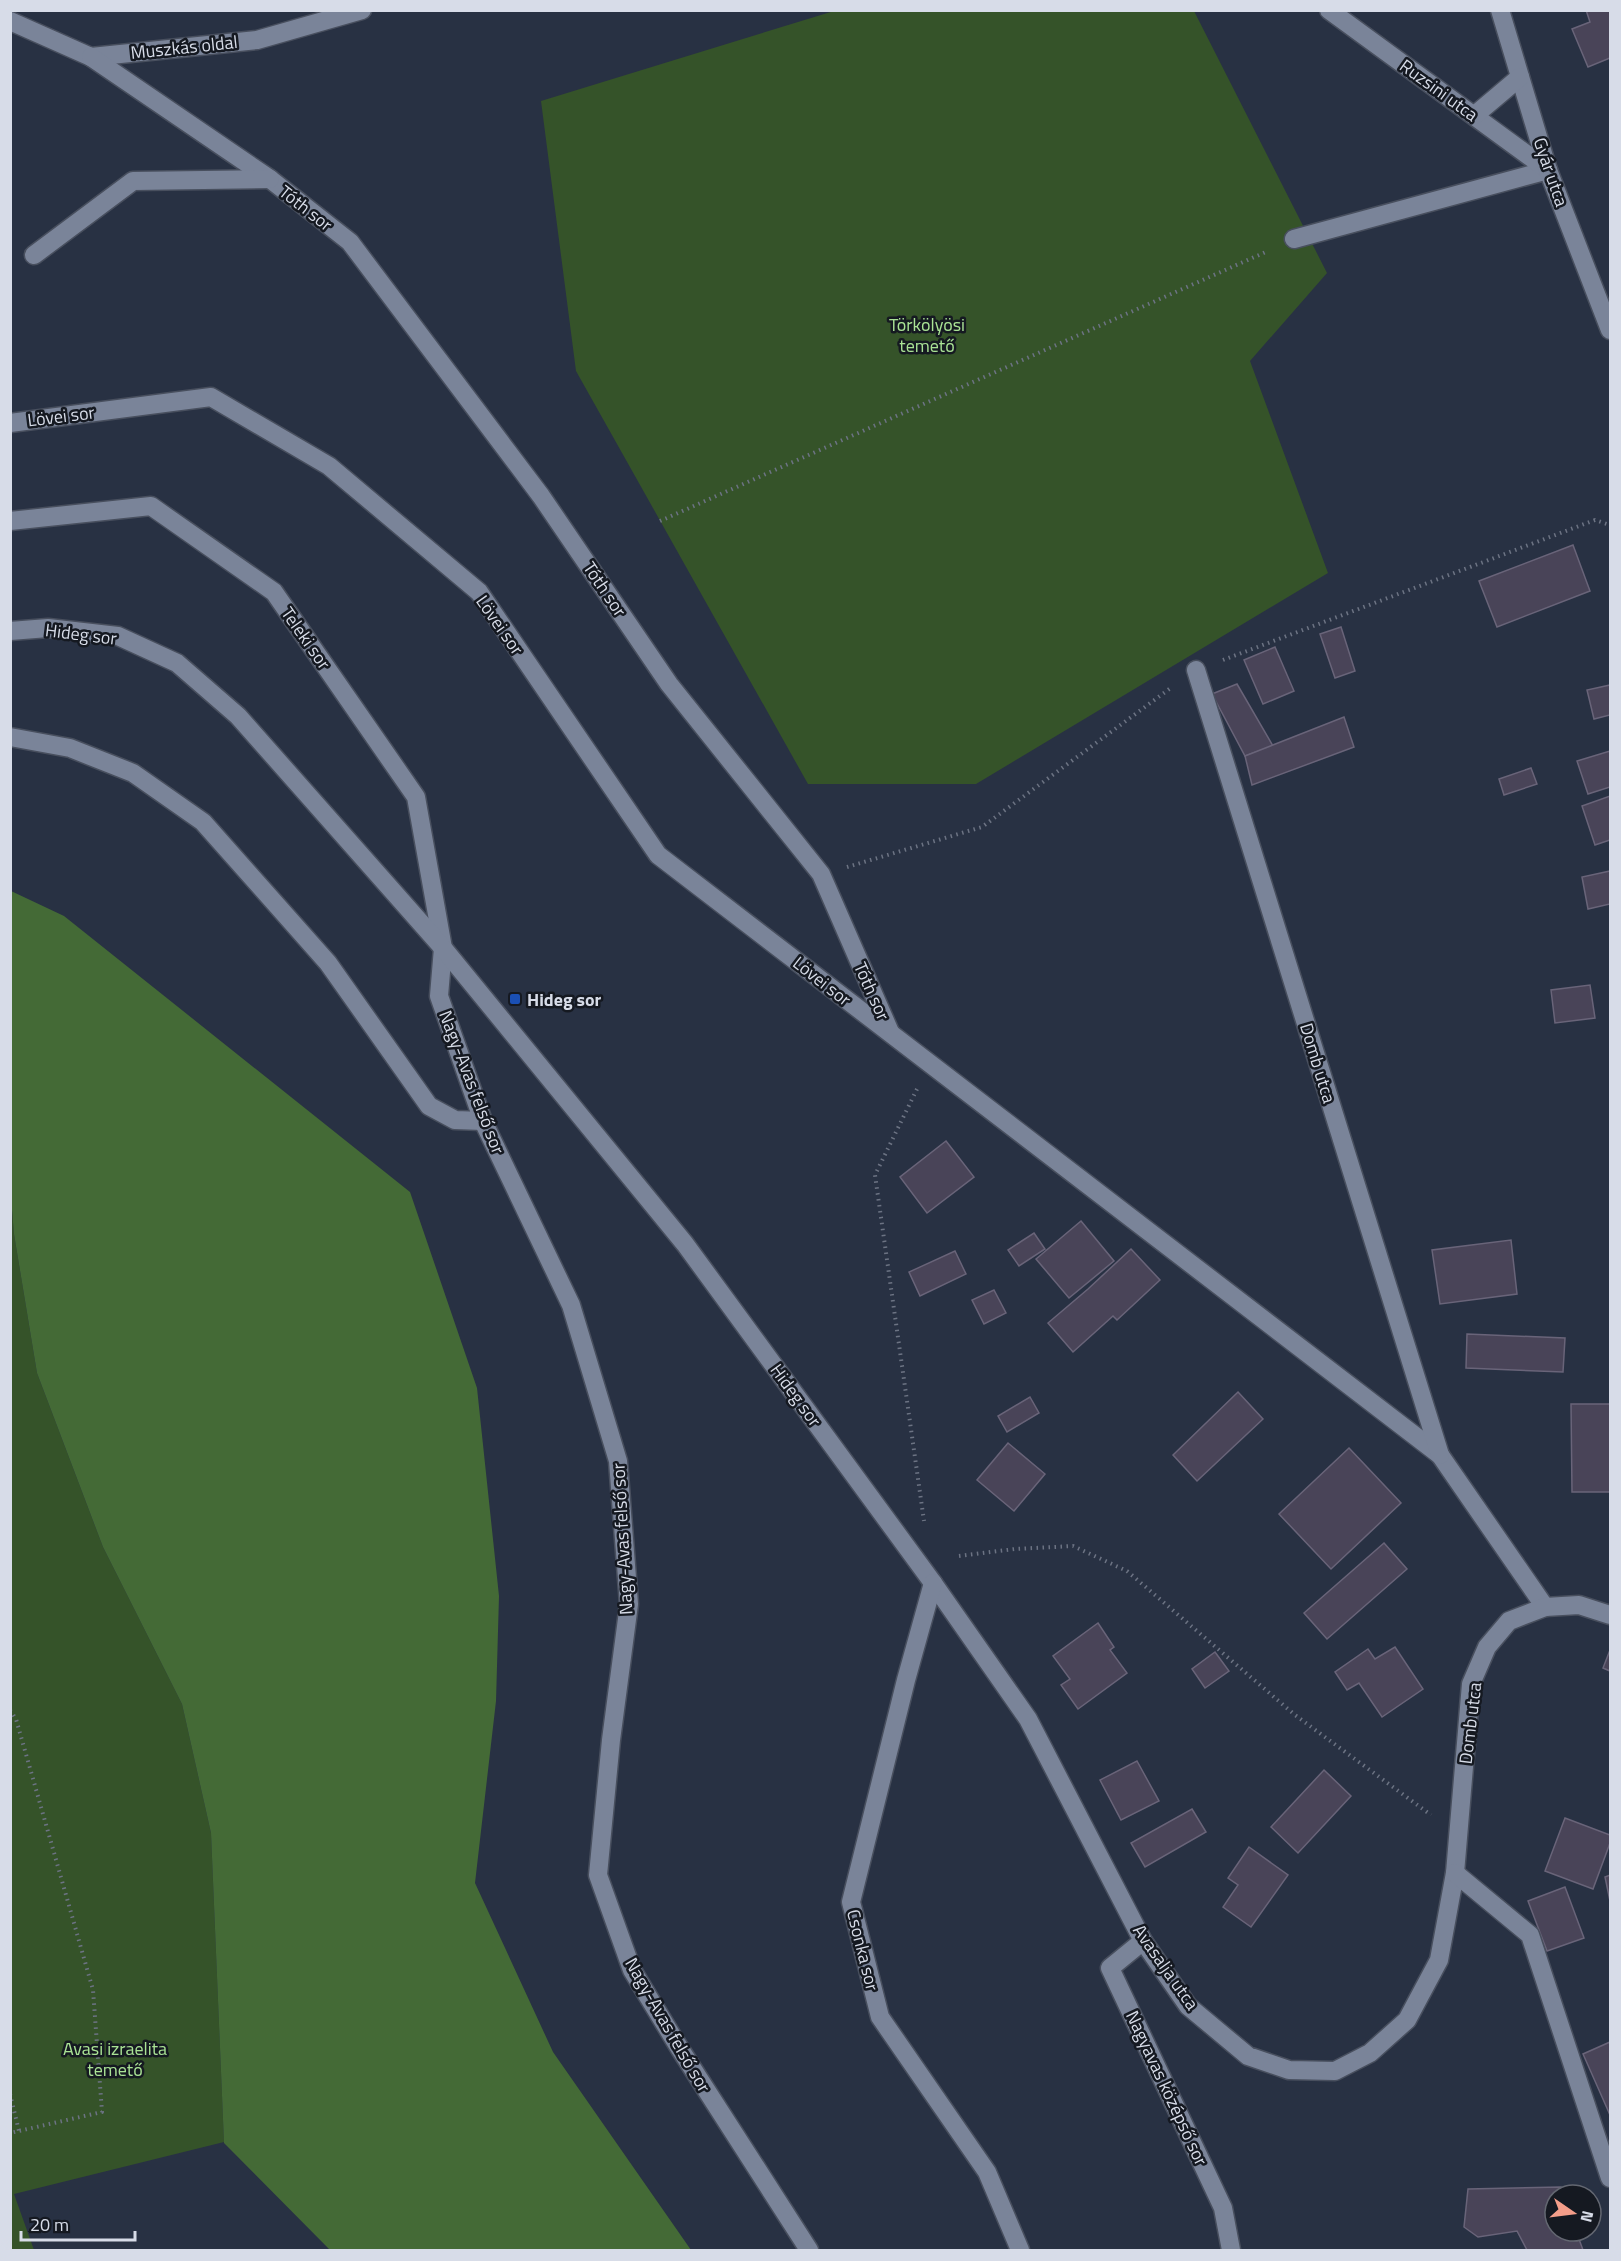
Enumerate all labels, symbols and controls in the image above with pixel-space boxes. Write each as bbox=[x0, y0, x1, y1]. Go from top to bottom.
street label: Muszkás oldal bbox=[129, 28, 239, 66]
street label: Ruzsini utca bbox=[1394, 52, 1484, 128]
street label: Gyár utca bbox=[1527, 134, 1575, 210]
street label: Tóth sor bbox=[274, 178, 338, 238]
park label: Törkölyösi temető bbox=[889, 311, 965, 359]
street label: Lövei sor bbox=[26, 398, 96, 434]
street label: Tóth sor bbox=[577, 556, 633, 622]
street label: Lövei sor bbox=[470, 590, 530, 660]
street label: Teleki sor bbox=[275, 601, 337, 675]
street label: Hideg sor bbox=[44, 616, 118, 652]
street label: Lövei sor bbox=[787, 950, 857, 1012]
street label: Tóth sor bbox=[847, 958, 897, 1024]
place label: Hideg sor bbox=[527, 986, 602, 1013]
marker: Hideg sor bbox=[508, 992, 522, 1006]
street label: Nagy-Avas felső sor bbox=[432, 1006, 512, 1158]
street label: Domb utca bbox=[1293, 1020, 1343, 1106]
street label: Hideg sor bbox=[764, 1358, 828, 1432]
street label: Nagy-Avas felső sor bbox=[605, 1462, 639, 1616]
street label: Domb utca bbox=[1452, 1680, 1488, 1766]
street label: Csonka sor bbox=[840, 1906, 886, 1994]
street label: Avasalja utca bbox=[1127, 1919, 1205, 2015]
street label: Nagy-Avas felső sor bbox=[618, 1952, 718, 2098]
street label: Nagyavas középső sor bbox=[1119, 2006, 1215, 2170]
park label: Avasi izraelita temető bbox=[63, 2035, 167, 2083]
north arrow bbox=[1543, 2183, 1603, 2243]
scale bar bbox=[21, 2204, 135, 2242]
text: N bbox=[1575, 2208, 1601, 2225]
text: 20 m bbox=[30, 2211, 69, 2238]

